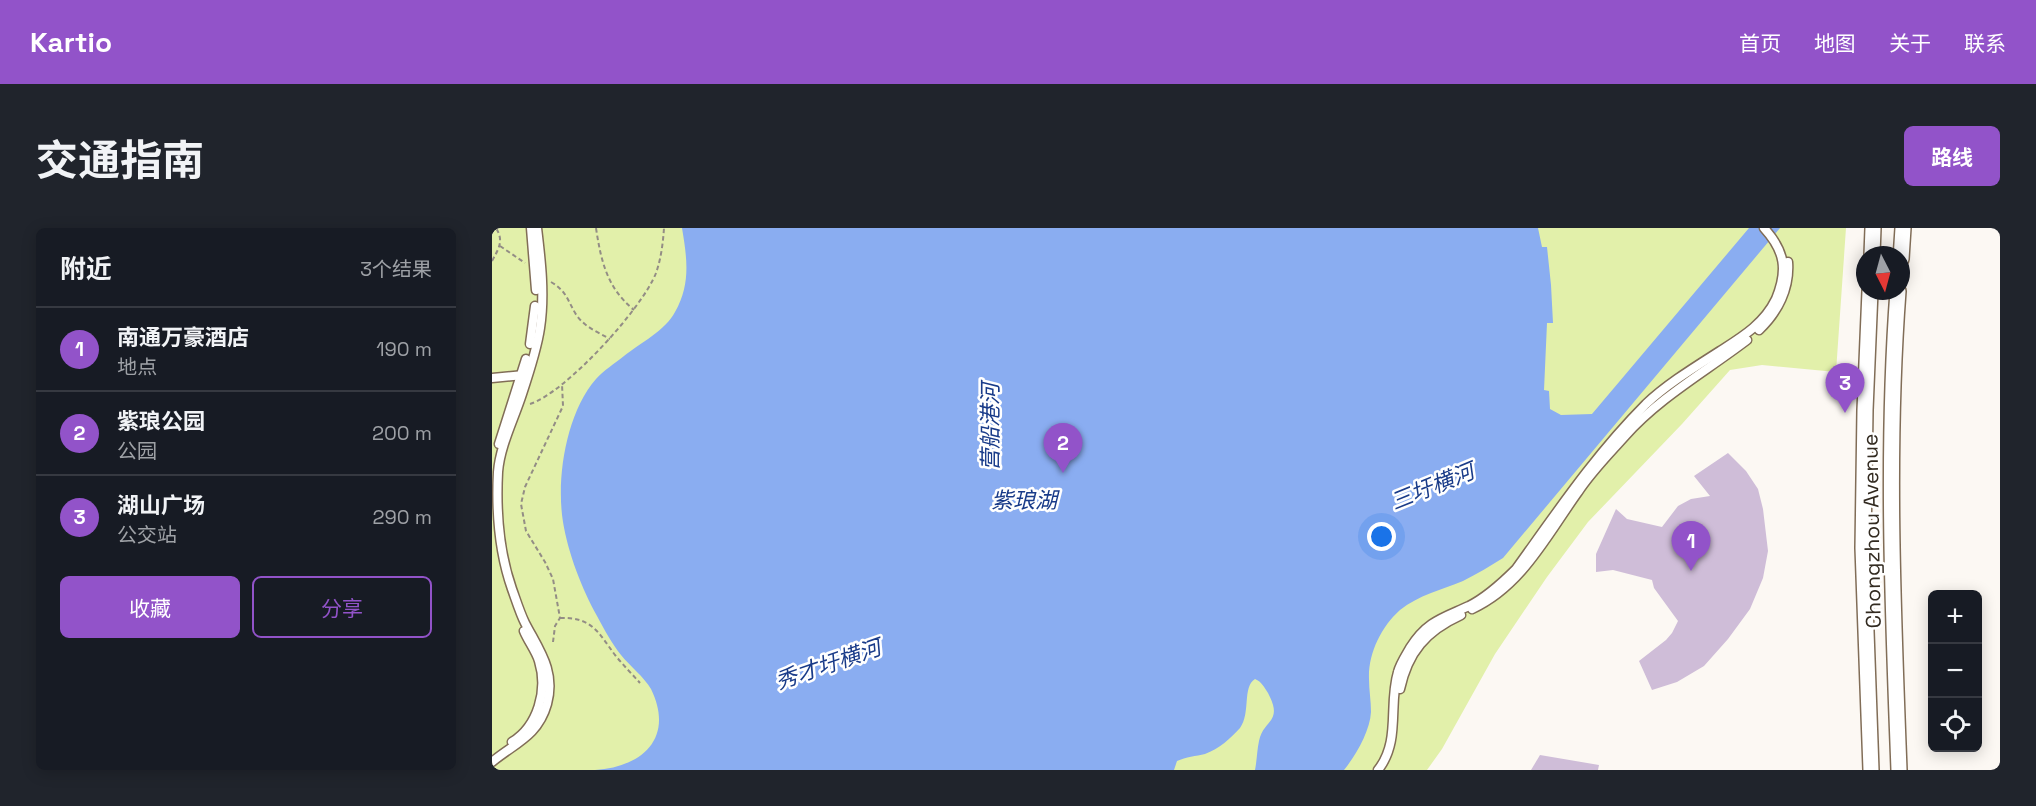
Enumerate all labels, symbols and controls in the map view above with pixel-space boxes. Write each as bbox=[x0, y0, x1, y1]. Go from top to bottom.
text: Kartio bbox=[30, 24, 112, 60]
text: 首页 bbox=[1739, 30, 1781, 57]
text: 地图 bbox=[1814, 30, 1856, 57]
text: 关于 bbox=[1889, 30, 1931, 57]
text: 联系 bbox=[1964, 30, 2006, 57]
button: 路线 bbox=[1904, 126, 2000, 186]
text: 交通指南 bbox=[36, 134, 204, 187]
north arrow bbox=[1856, 246, 1910, 300]
text: 附近 bbox=[60, 252, 112, 286]
text: 3个结果 bbox=[360, 256, 432, 282]
text: 南通万豪酒店 bbox=[117, 323, 249, 351]
text: 1 bbox=[75, 336, 84, 362]
text: 190 m bbox=[376, 336, 432, 362]
text: 地点 bbox=[117, 354, 157, 380]
pin: 3 bbox=[1826, 364, 1864, 413]
water label: 营船港河 bbox=[976, 379, 1004, 471]
text: 紫琅公园 bbox=[117, 407, 205, 435]
text: 2 bbox=[74, 420, 85, 446]
text: 200 m bbox=[372, 420, 432, 446]
pin: 2 bbox=[1044, 424, 1082, 473]
street label: Chongzhou Avenue bbox=[1856, 433, 1887, 629]
text: 公园 bbox=[117, 438, 157, 464]
water label: 三圩横河 bbox=[1386, 455, 1482, 515]
water label: 紫琅湖 bbox=[991, 486, 1060, 514]
text: 湖山广场 bbox=[117, 491, 205, 519]
text: 3 bbox=[73, 504, 86, 530]
text: 290 m bbox=[373, 504, 432, 530]
text: 公交站 bbox=[117, 522, 177, 548]
your location bbox=[1367, 522, 1396, 551]
pin: 1 bbox=[1672, 522, 1710, 571]
button: 收藏 bbox=[60, 576, 240, 638]
button: 分享 bbox=[252, 576, 432, 638]
map controls bbox=[1928, 590, 1982, 752]
button: + bbox=[1928, 590, 1982, 644]
water label: 秀才圩横河 bbox=[771, 632, 888, 695]
button: − bbox=[1928, 644, 1982, 698]
button: locate bbox=[1928, 698, 1982, 752]

